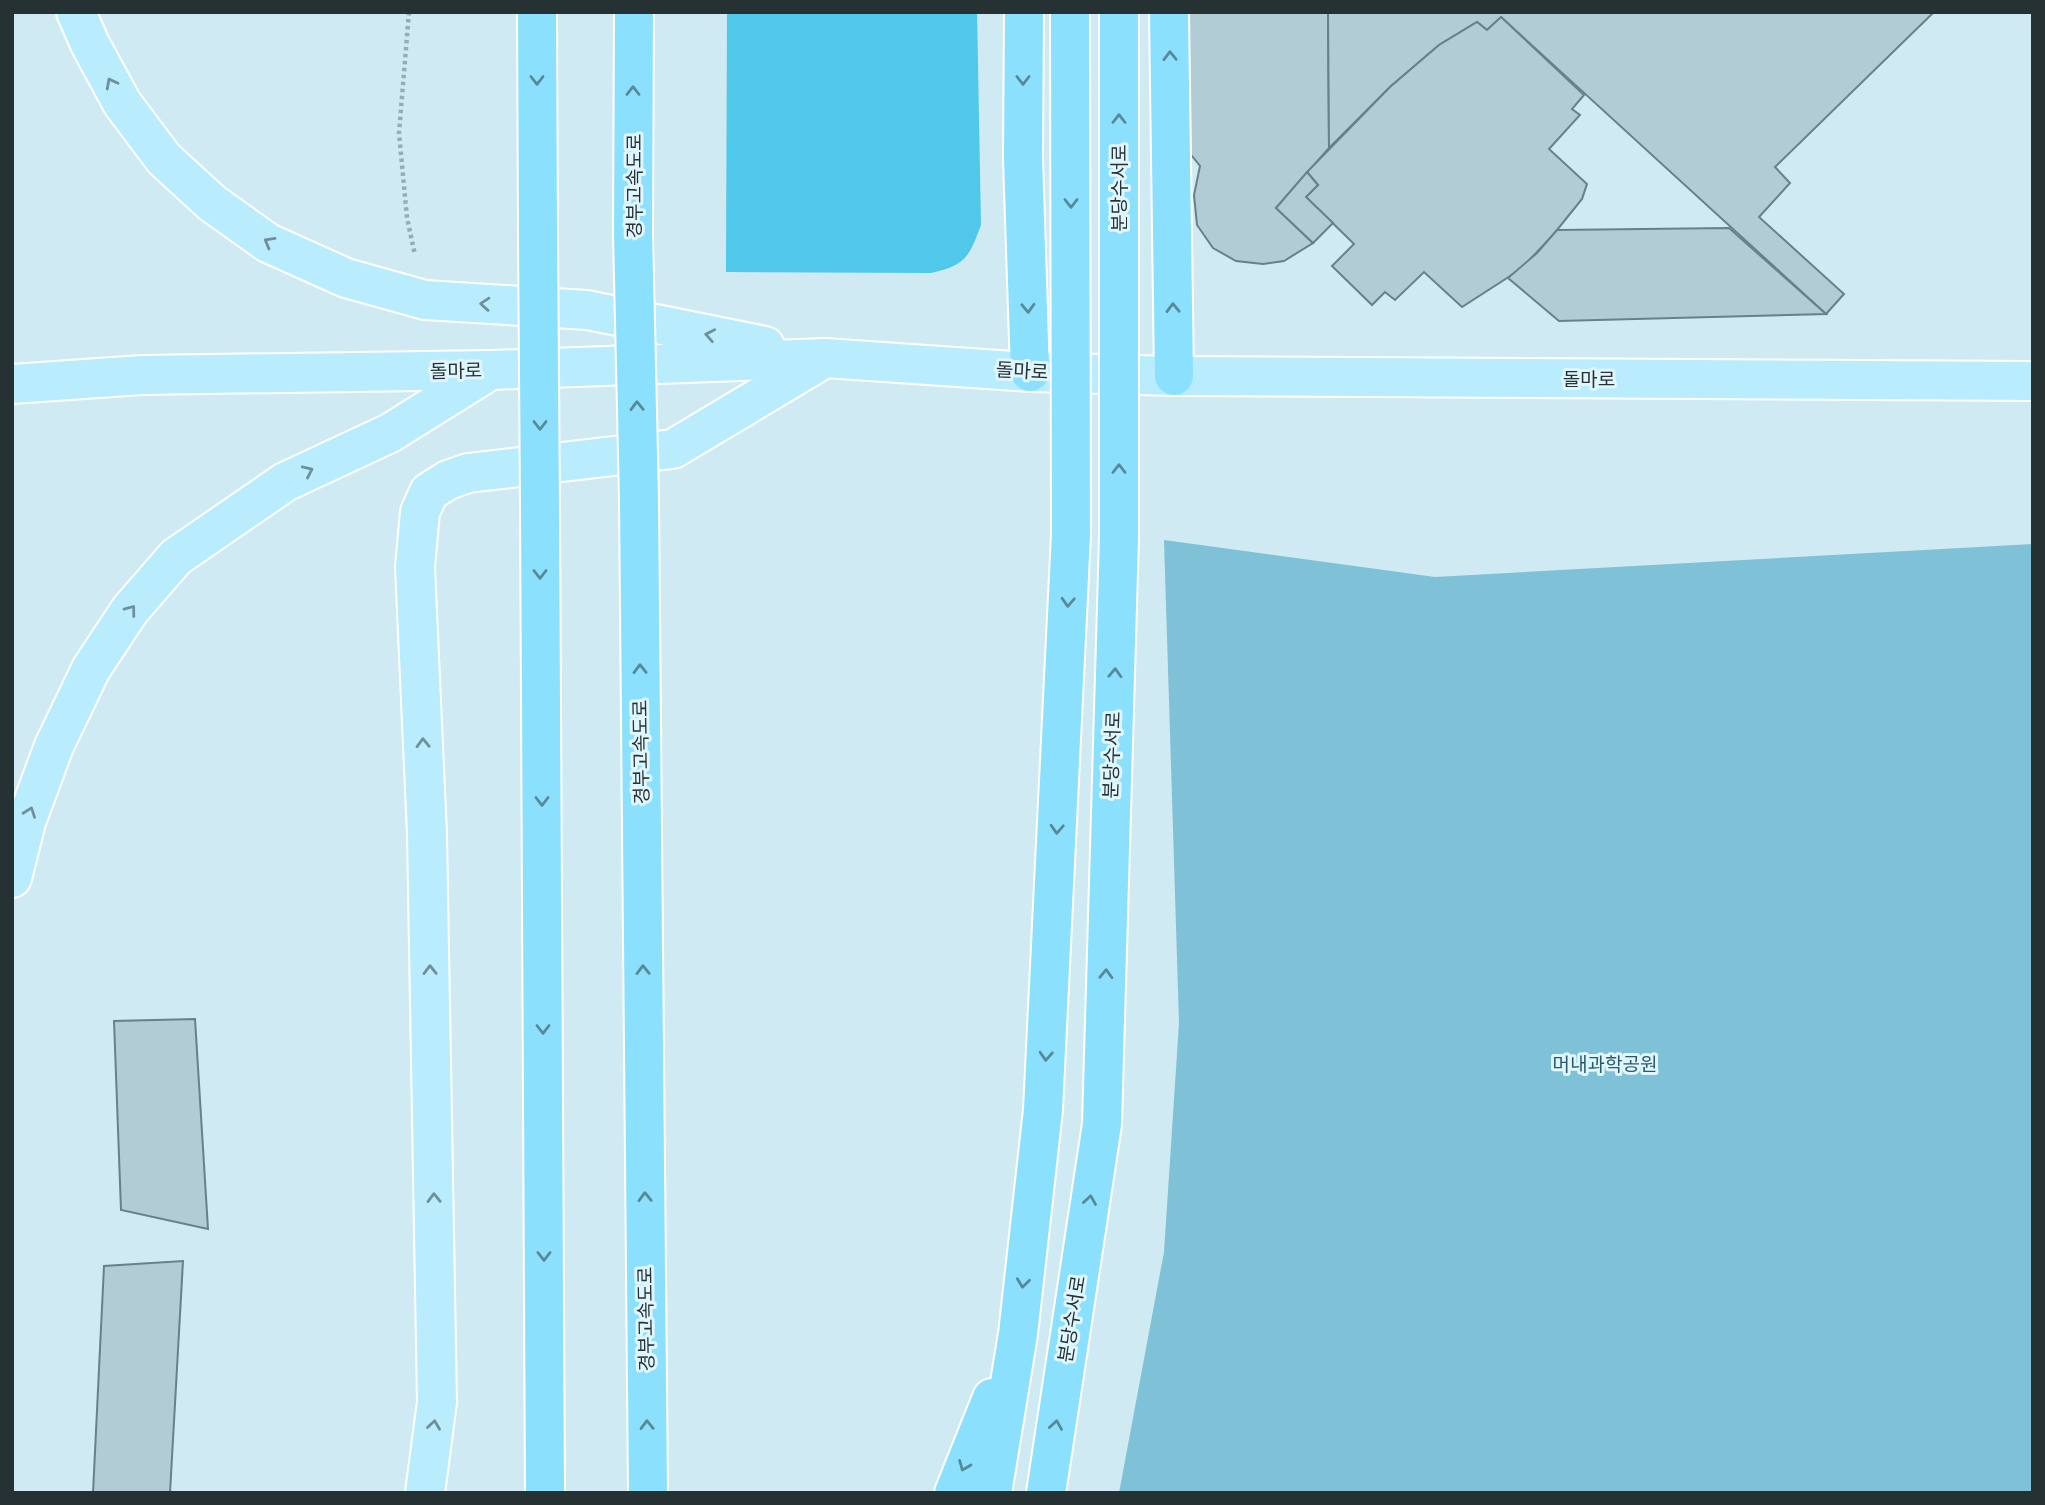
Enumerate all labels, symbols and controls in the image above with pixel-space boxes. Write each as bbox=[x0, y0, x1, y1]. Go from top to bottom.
one-way arrow bbox=[1162, 50, 1177, 61]
one-way arrow bbox=[529, 76, 545, 86]
one-way arrow bbox=[1015, 76, 1031, 86]
one-way arrow bbox=[106, 77, 119, 90]
one-way arrow bbox=[626, 85, 641, 96]
one-way arrow bbox=[1111, 113, 1127, 124]
street label: 경부고속도로 bbox=[623, 134, 646, 238]
street label: 분당수서로 bbox=[1108, 144, 1131, 232]
one-way arrow bbox=[1063, 198, 1079, 209]
one-way arrow bbox=[264, 237, 276, 250]
one-way arrow bbox=[479, 296, 490, 311]
one-way arrow bbox=[1166, 302, 1181, 313]
one-way arrow bbox=[1020, 303, 1036, 314]
one-way arrow bbox=[704, 328, 716, 343]
street label: 돌마로 bbox=[995, 358, 1049, 384]
street label: 돌마로 bbox=[430, 359, 482, 383]
street label: 돌마로 bbox=[1563, 368, 1615, 391]
one-way arrow bbox=[629, 400, 645, 411]
one-way arrow bbox=[532, 420, 547, 431]
one-way arrow bbox=[1111, 463, 1127, 474]
one-way arrow bbox=[301, 466, 313, 480]
one-way arrow bbox=[533, 569, 548, 580]
one-way arrow bbox=[1060, 597, 1075, 608]
one-way arrow bbox=[122, 605, 135, 618]
one-way arrow bbox=[632, 663, 648, 673]
one-way arrow bbox=[1107, 667, 1122, 678]
street label: 경부고속도로 bbox=[629, 699, 653, 805]
street label: 분당수서로 bbox=[1099, 711, 1125, 799]
one-way arrow bbox=[415, 737, 430, 748]
one-way arrow bbox=[534, 797, 550, 807]
one-way arrow bbox=[21, 807, 35, 819]
one-way arrow bbox=[1049, 824, 1064, 835]
one-way arrow bbox=[635, 964, 651, 974]
one-way arrow bbox=[422, 965, 437, 976]
one-way arrow bbox=[1098, 968, 1114, 978]
one-way arrow bbox=[535, 1024, 551, 1035]
one-way arrow bbox=[1038, 1051, 1053, 1062]
park label: 머내과학공원 bbox=[1553, 1053, 1657, 1076]
one-way arrow bbox=[637, 1191, 653, 1202]
one-way arrow bbox=[427, 1192, 442, 1203]
one-way arrow bbox=[1082, 1194, 1097, 1206]
one-way arrow bbox=[536, 1252, 552, 1262]
street label: 경부고속도로 bbox=[634, 1266, 658, 1372]
street label: 분당수서로 bbox=[1054, 1274, 1090, 1364]
one-way arrow bbox=[1016, 1277, 1031, 1289]
one-way arrow bbox=[426, 1419, 441, 1431]
one-way arrow bbox=[639, 1419, 655, 1429]
one-way arrow bbox=[1048, 1419, 1063, 1431]
one-way arrow bbox=[959, 1459, 973, 1471]

